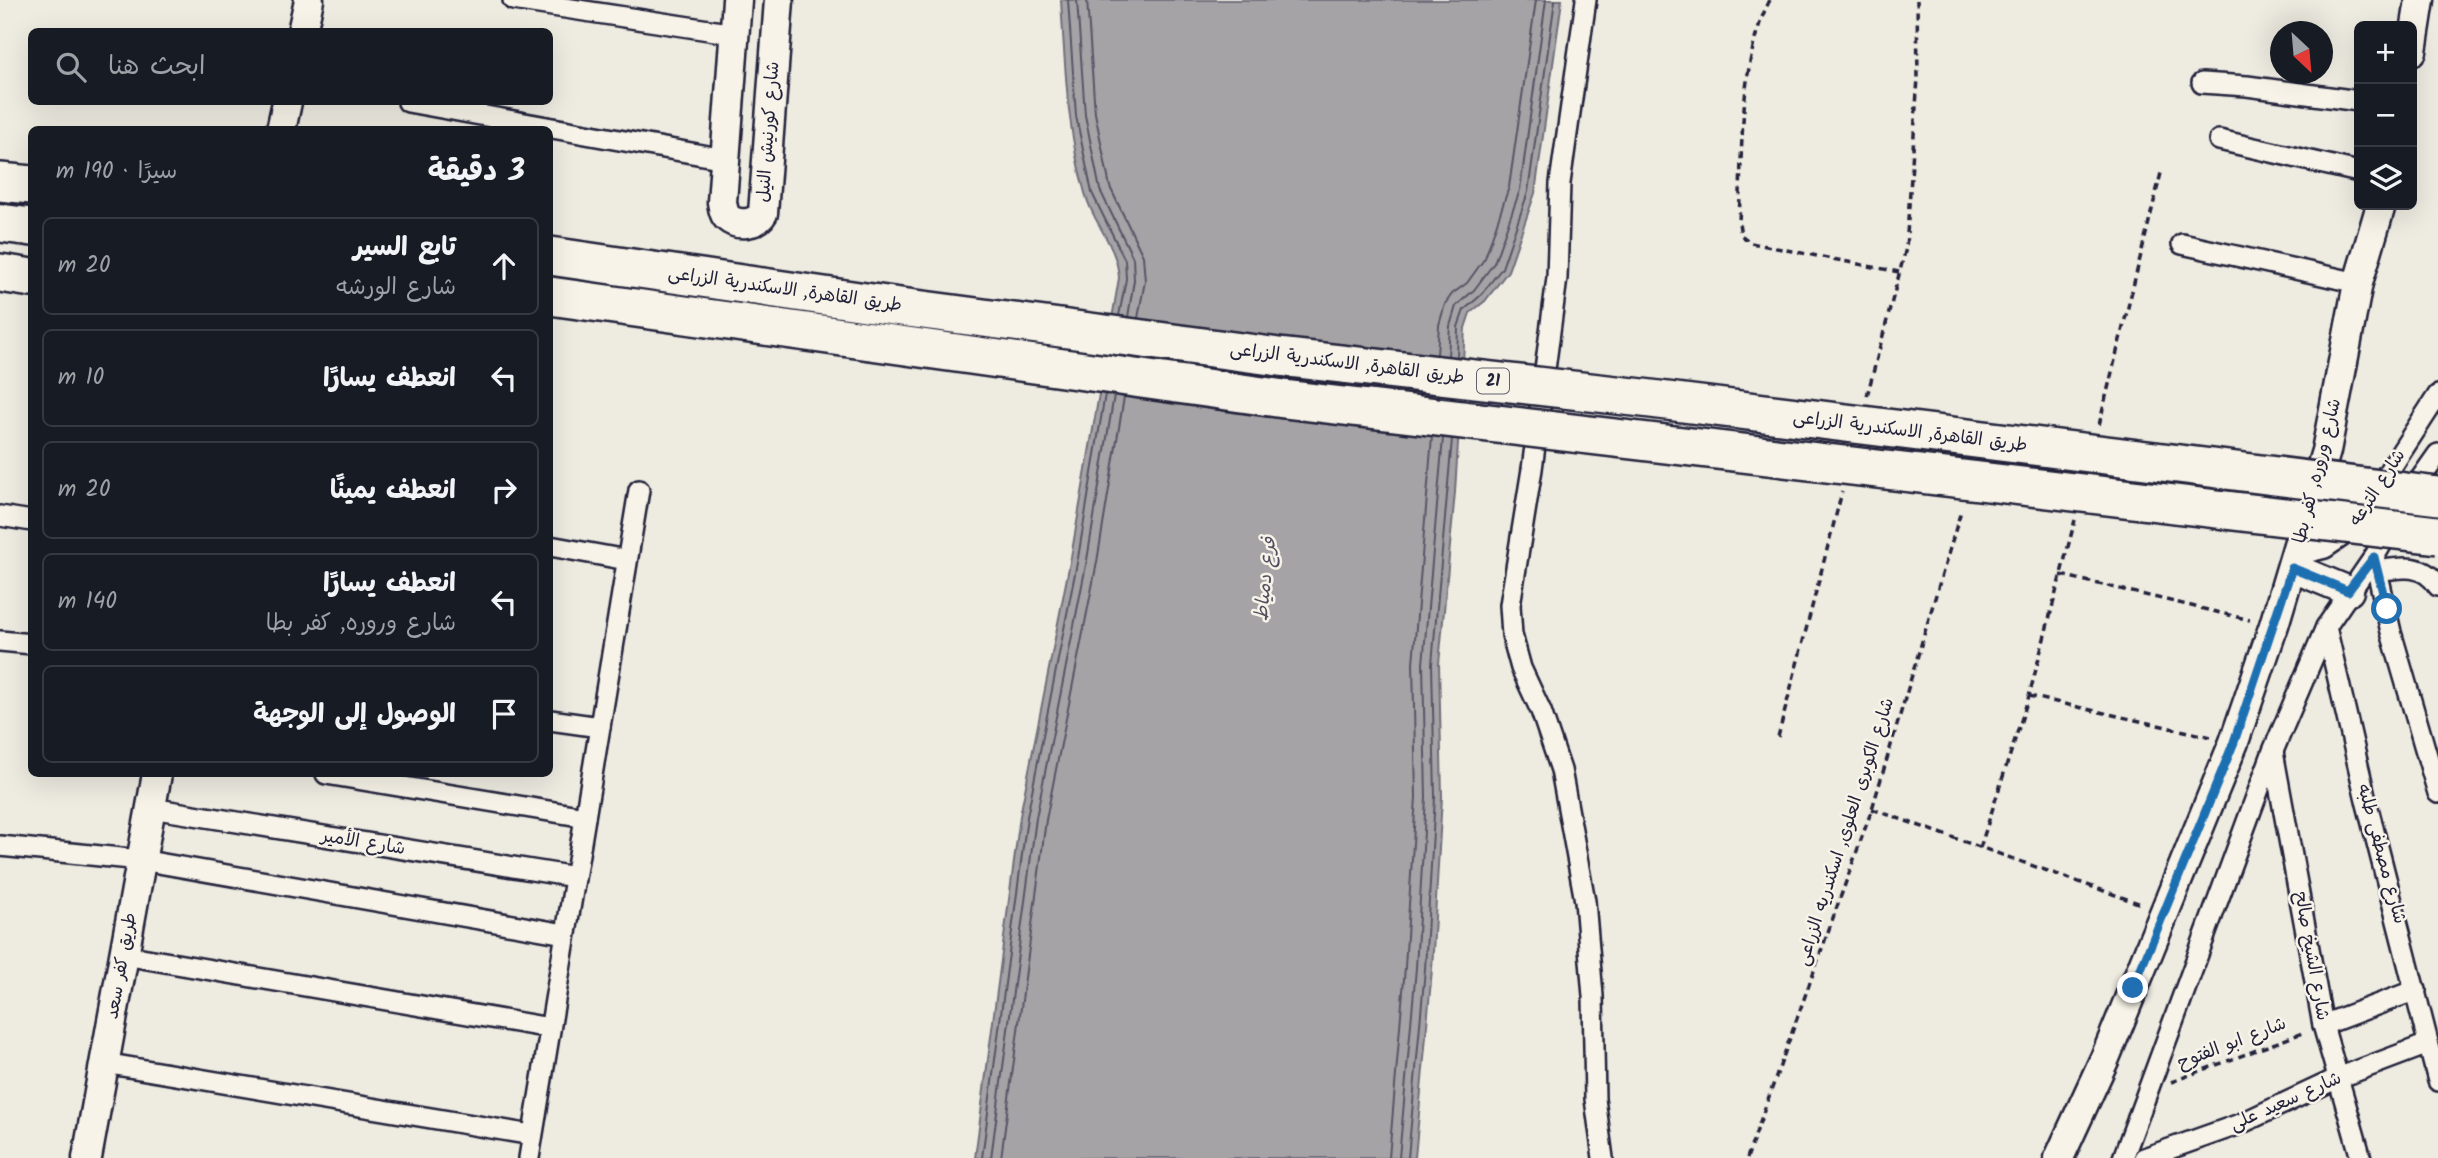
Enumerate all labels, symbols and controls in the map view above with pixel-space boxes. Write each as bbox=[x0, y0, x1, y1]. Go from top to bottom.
north arrow bbox=[2270, 21, 2333, 84]
map controls bbox=[2354, 21, 2417, 210]
button: + bbox=[2354, 21, 2417, 84]
search box bbox=[28, 28, 553, 105]
text: ابحث هنا bbox=[108, 46, 205, 88]
icon: search bbox=[52, 48, 90, 86]
street label: شارع كورنيش النيل bbox=[750, 60, 788, 204]
button: − bbox=[2354, 84, 2417, 147]
button: layers bbox=[2354, 147, 2417, 210]
text: 3 دقيقة bbox=[428, 148, 525, 196]
text: سيرًا · 190 m bbox=[56, 154, 177, 190]
text: تابع السير bbox=[353, 227, 456, 269]
icon: ahead bbox=[485, 247, 523, 285]
text: 20 m bbox=[58, 248, 110, 284]
street label: طريق القاهرة, الاسكندرية الزراعى bbox=[666, 259, 904, 321]
text: شارع الورشه bbox=[336, 270, 456, 306]
street label: طريق القاهرة, الاسكندرية الزراعى bbox=[1228, 335, 1466, 393]
text: انعطف يسارًا bbox=[323, 358, 456, 400]
icon: left bbox=[485, 359, 523, 397]
text: 10 m bbox=[58, 360, 104, 396]
road number: 21 bbox=[1477, 368, 1509, 394]
street label: شارع وروره, كفر بطا bbox=[2286, 395, 2350, 547]
street label: طريق القاهرة, الاسكندرية الزراعى bbox=[1791, 403, 2029, 461]
street label: شارع الترعه bbox=[2342, 444, 2414, 532]
text: انعطف يمينًا bbox=[330, 470, 456, 512]
icon: right bbox=[485, 471, 523, 509]
text: 20 m bbox=[58, 472, 110, 508]
water label: فرع دمياط bbox=[1247, 535, 1285, 622]
text: انعطف يسارًا bbox=[323, 563, 456, 605]
icon: left bbox=[485, 583, 523, 621]
text: 140 m bbox=[58, 584, 117, 620]
route start bbox=[2371, 593, 2402, 624]
text: شارع وروره, كفر بطا bbox=[266, 606, 456, 642]
text: الوصول إلى الوجهة bbox=[253, 694, 456, 736]
street label: شارع الكوبرى العلوى, اسكندريه الزراعى bbox=[1789, 694, 1903, 970]
icon: arrive bbox=[485, 695, 523, 733]
street label: شارع مصطفى طلبه bbox=[2348, 781, 2414, 927]
street label: شارع الأمير bbox=[317, 822, 407, 864]
street label: شارع الشيخ صالح bbox=[2285, 889, 2337, 1023]
street label: طريق كفر سعد bbox=[98, 910, 146, 1022]
route end bbox=[2117, 972, 2148, 1003]
street label: شارع ابو الفتوح bbox=[2173, 1010, 2291, 1078]
street label: شارع سعيد على bbox=[2226, 1064, 2346, 1140]

